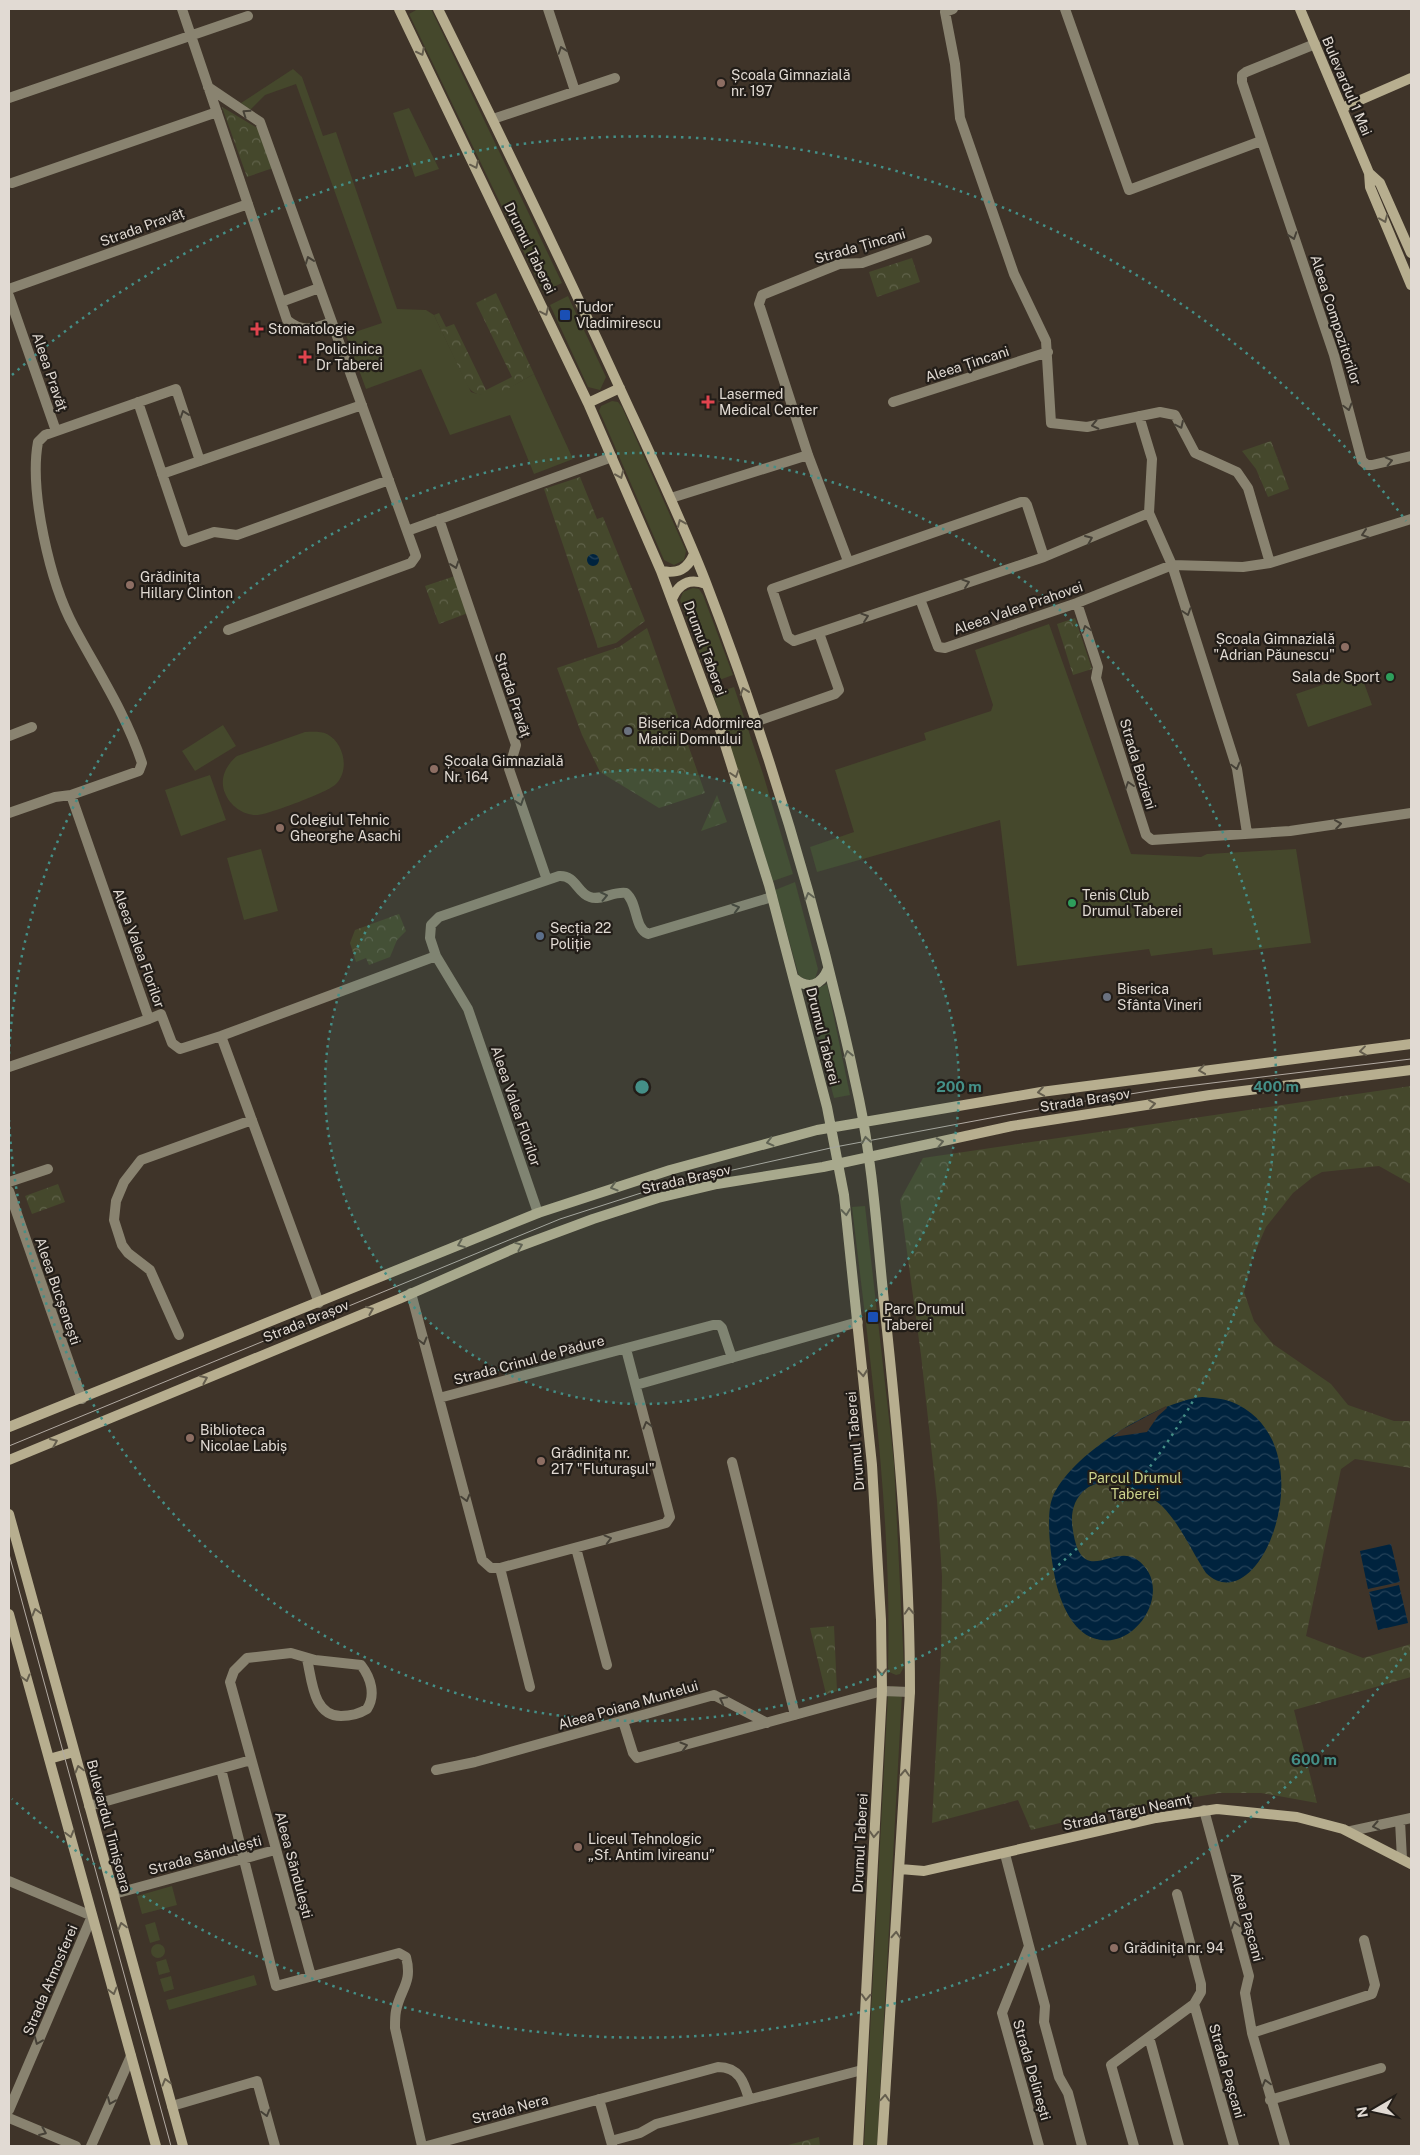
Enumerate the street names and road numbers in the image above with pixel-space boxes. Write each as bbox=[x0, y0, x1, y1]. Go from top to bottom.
street label: Bulevardul 1 Mai bbox=[1319, 34, 1375, 138]
street label: Drumul Taberei bbox=[501, 200, 559, 296]
street label: Strada Pravăț bbox=[98, 204, 186, 250]
street label: Strada Țincani bbox=[813, 225, 907, 267]
street label: Aleea Compozitorilor bbox=[1307, 253, 1365, 387]
street label: Aleea Pravăț bbox=[29, 331, 71, 413]
street label: Aleea Țincani bbox=[923, 343, 1011, 385]
street label: Aleea Valea Prahovei bbox=[951, 578, 1085, 638]
street label: Drumul Taberei bbox=[680, 598, 730, 698]
street label: Strada Pravăț bbox=[492, 650, 534, 740]
street label: Strada Bozieni bbox=[1117, 717, 1159, 811]
street label: Aleea Valea Florilor bbox=[110, 886, 168, 1010]
street label: Drumul Taberei bbox=[803, 986, 843, 1086]
street label: Aleea Valea Florilor bbox=[488, 1044, 544, 1168]
street label: Strada Brașov bbox=[1039, 1085, 1131, 1115]
street label: Strada Brașov bbox=[640, 1161, 732, 1197]
street label: Aleea Bucșenești bbox=[32, 1235, 84, 1347]
street label: Strada Brașov bbox=[261, 1296, 351, 1346]
street label: Strada Crinul de Pădure bbox=[452, 1332, 606, 1388]
street label: Drumul Taberei bbox=[843, 1391, 867, 1491]
street label: Aleea Poiana Muntelui bbox=[556, 1677, 700, 1733]
street label: Bulevardul Timișoara bbox=[84, 1758, 134, 1894]
street label: Strada Târgu Neamț bbox=[1061, 1791, 1193, 1833]
street label: Drumul Taberei bbox=[849, 1793, 871, 1893]
street label: Aleea Săndulești bbox=[272, 1810, 316, 1920]
street label: Strada Săndulești bbox=[147, 1832, 263, 1878]
street label: Aleea Pașcani bbox=[1227, 1871, 1267, 1963]
street label: Strada Atmosferei bbox=[19, 1922, 81, 2038]
street label: Strada Delinești bbox=[1010, 2018, 1054, 2122]
street label: Strada Pașcani bbox=[1206, 2022, 1248, 2120]
street label: Strada Nera bbox=[470, 2091, 550, 2127]

